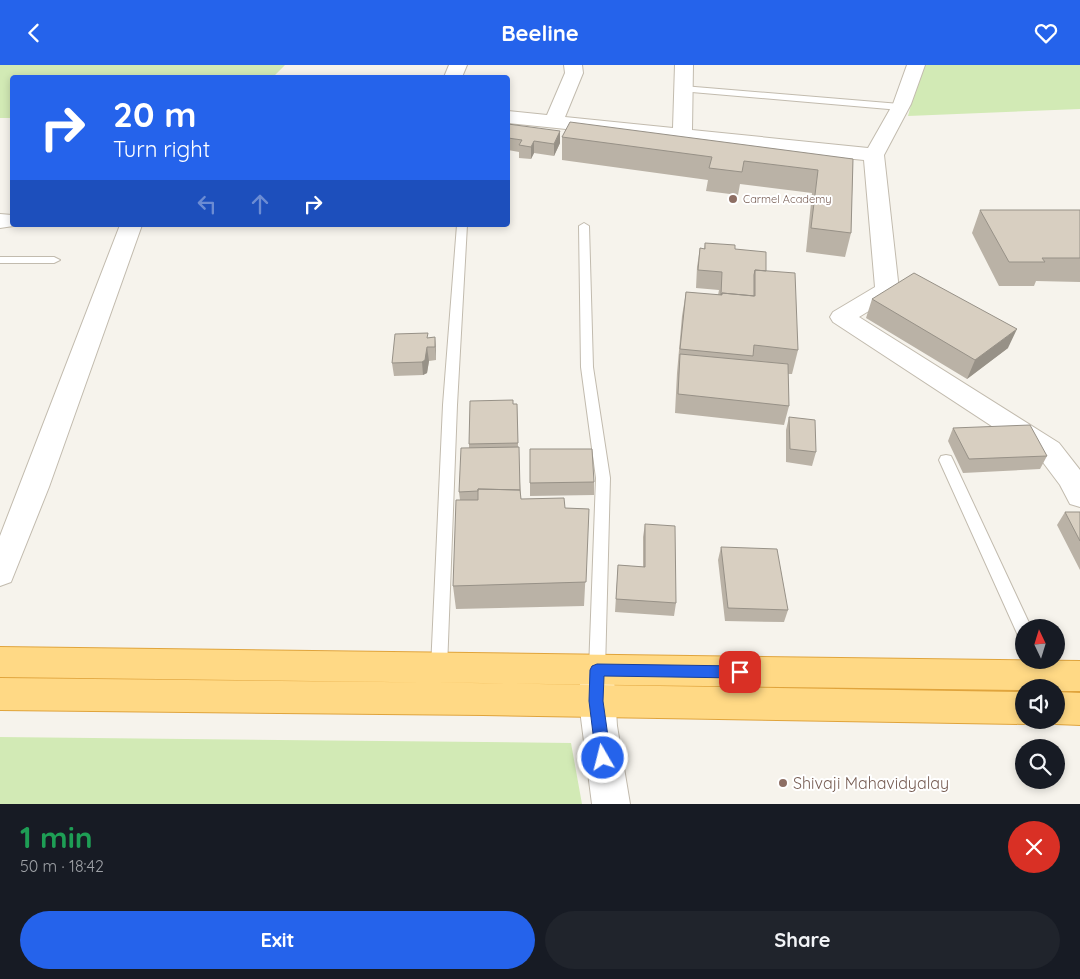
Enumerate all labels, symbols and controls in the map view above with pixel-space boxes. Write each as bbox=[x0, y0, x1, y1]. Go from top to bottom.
icon: back bbox=[20, 19, 48, 47]
text: Beeline bbox=[501, 19, 579, 47]
icon: heart bbox=[1032, 19, 1060, 47]
text: 20 m bbox=[113, 92, 196, 136]
icon: right bbox=[30, 95, 95, 160]
text: Turn right bbox=[113, 135, 210, 163]
icon: left bbox=[193, 190, 221, 218]
icon: ahead bbox=[246, 190, 274, 218]
icon: right bbox=[299, 190, 327, 218]
place label: Carmel Academy bbox=[743, 192, 831, 206]
marker: Carmel Academy bbox=[727, 193, 739, 205]
north arrow bbox=[1015, 619, 1065, 669]
map controls bbox=[1015, 619, 1065, 789]
pin bbox=[719, 651, 761, 693]
icon: arrive bbox=[726, 658, 754, 686]
button: sound bbox=[1015, 679, 1065, 729]
position arrow bbox=[576, 731, 628, 783]
button: search bbox=[1015, 739, 1065, 789]
place label: Shivaji Mahavidyalay bbox=[793, 773, 949, 793]
marker: Shivaji Mahavidyalay bbox=[777, 777, 789, 789]
text: 1 min bbox=[20, 818, 93, 856]
button: close bbox=[1008, 821, 1060, 873]
text: 50 m · 18:42 bbox=[20, 856, 104, 876]
button: Exit bbox=[20, 911, 535, 969]
button: Share bbox=[545, 911, 1060, 969]

